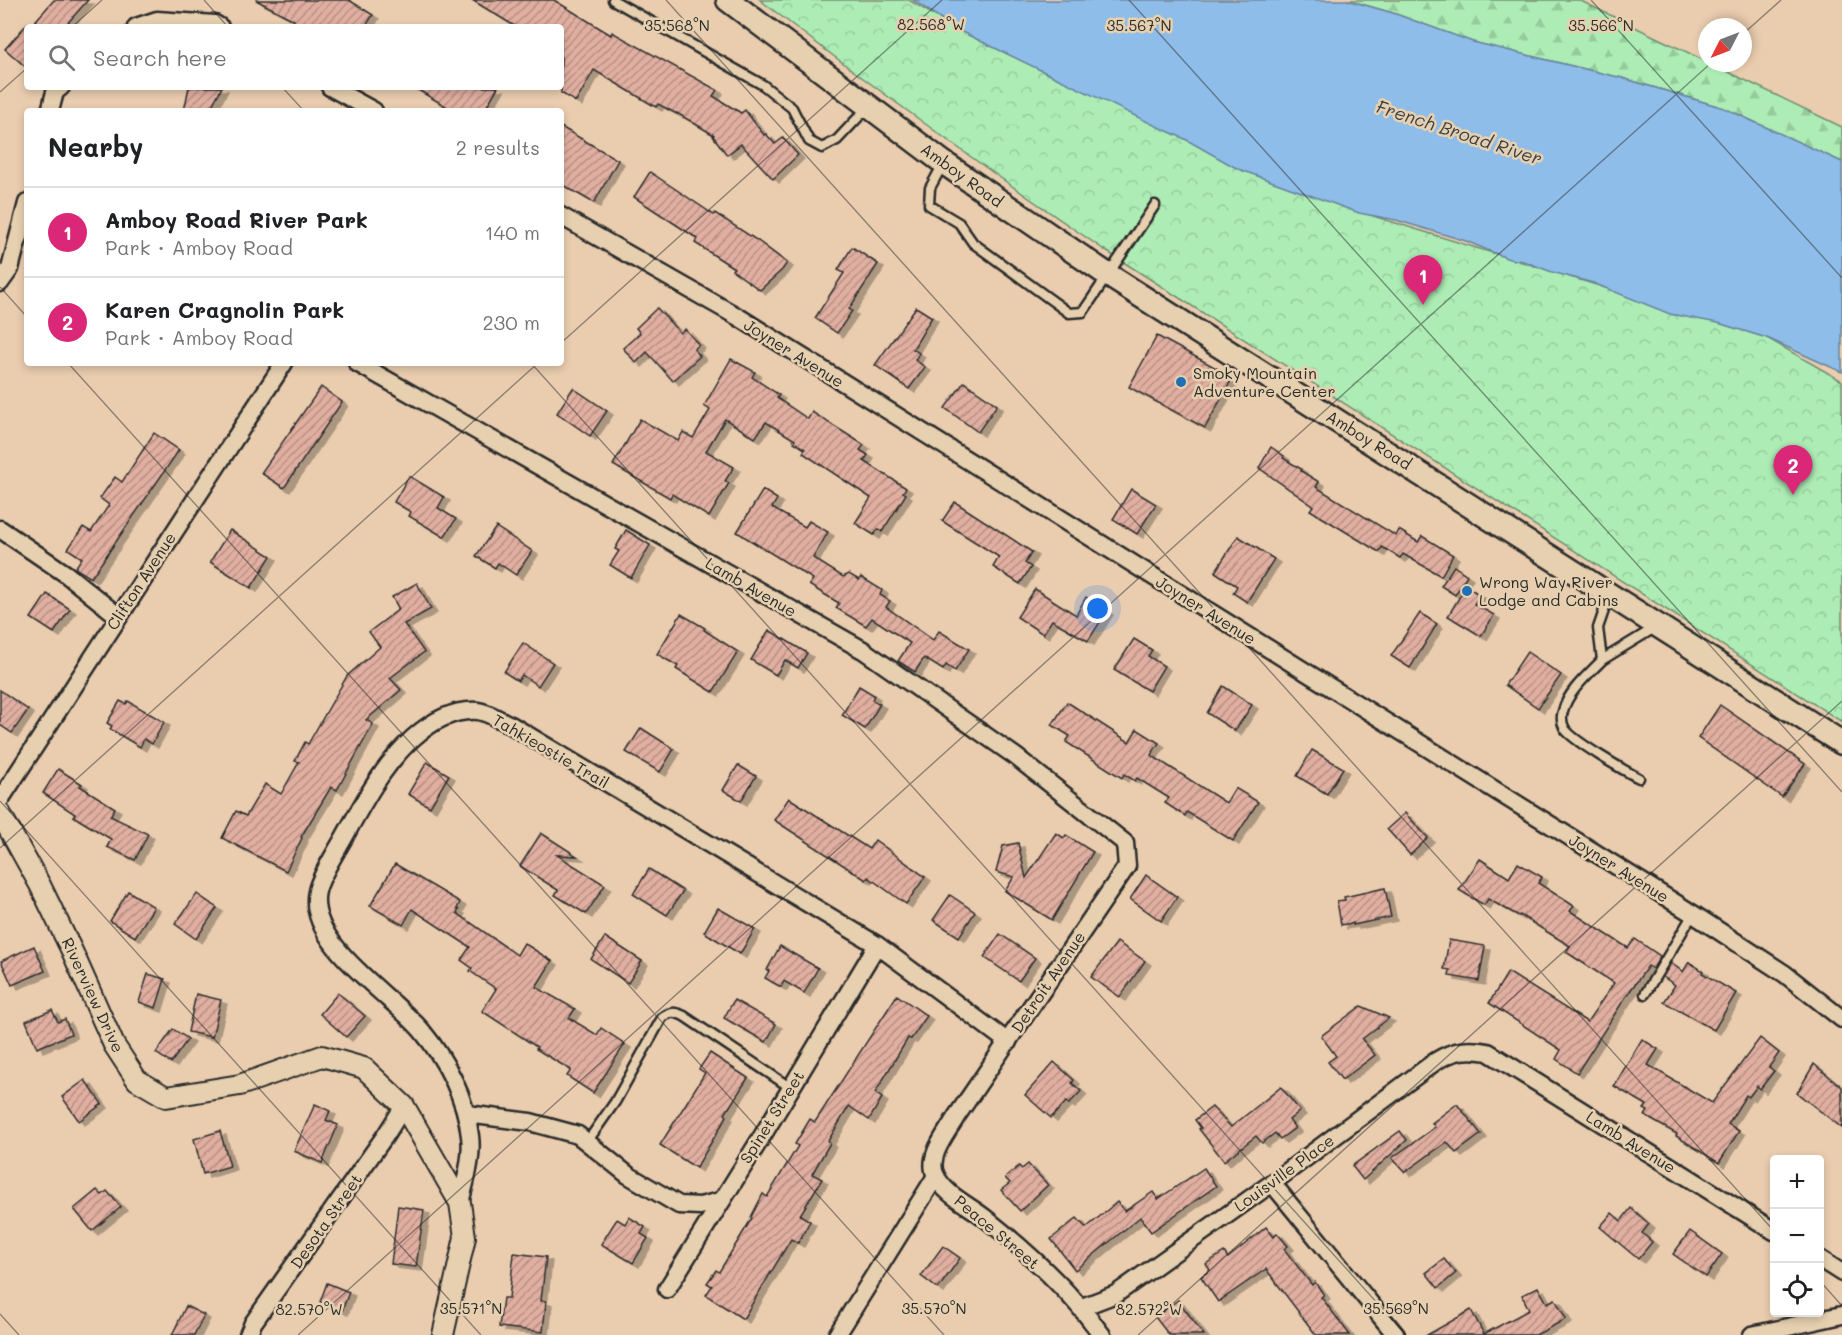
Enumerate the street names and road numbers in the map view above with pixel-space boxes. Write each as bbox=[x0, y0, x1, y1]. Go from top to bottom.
street label: Amboy Road bbox=[917, 138, 1008, 212]
street label: Joyner Avenue bbox=[740, 313, 848, 392]
street label: Amboy Road bbox=[1323, 405, 1416, 474]
street label: Clifton Avenue bbox=[101, 528, 180, 634]
street label: Lamb Avenue bbox=[702, 552, 801, 621]
street label: Joyner Avenue bbox=[1152, 570, 1260, 649]
street label: Tahkieostie Trail bbox=[489, 709, 613, 792]
street label: Joyner Avenue bbox=[1565, 828, 1673, 907]
street label: Detroit Avenue bbox=[1006, 927, 1089, 1036]
street label: Riverview Drive bbox=[58, 934, 129, 1056]
street label: Spinet Street bbox=[735, 1066, 808, 1167]
street label: Lamb Avenue bbox=[1583, 1106, 1680, 1177]
street label: Louisville Place bbox=[1229, 1129, 1338, 1216]
street label: Desota Street bbox=[285, 1169, 366, 1272]
street label: Peace Street bbox=[950, 1190, 1044, 1273]

